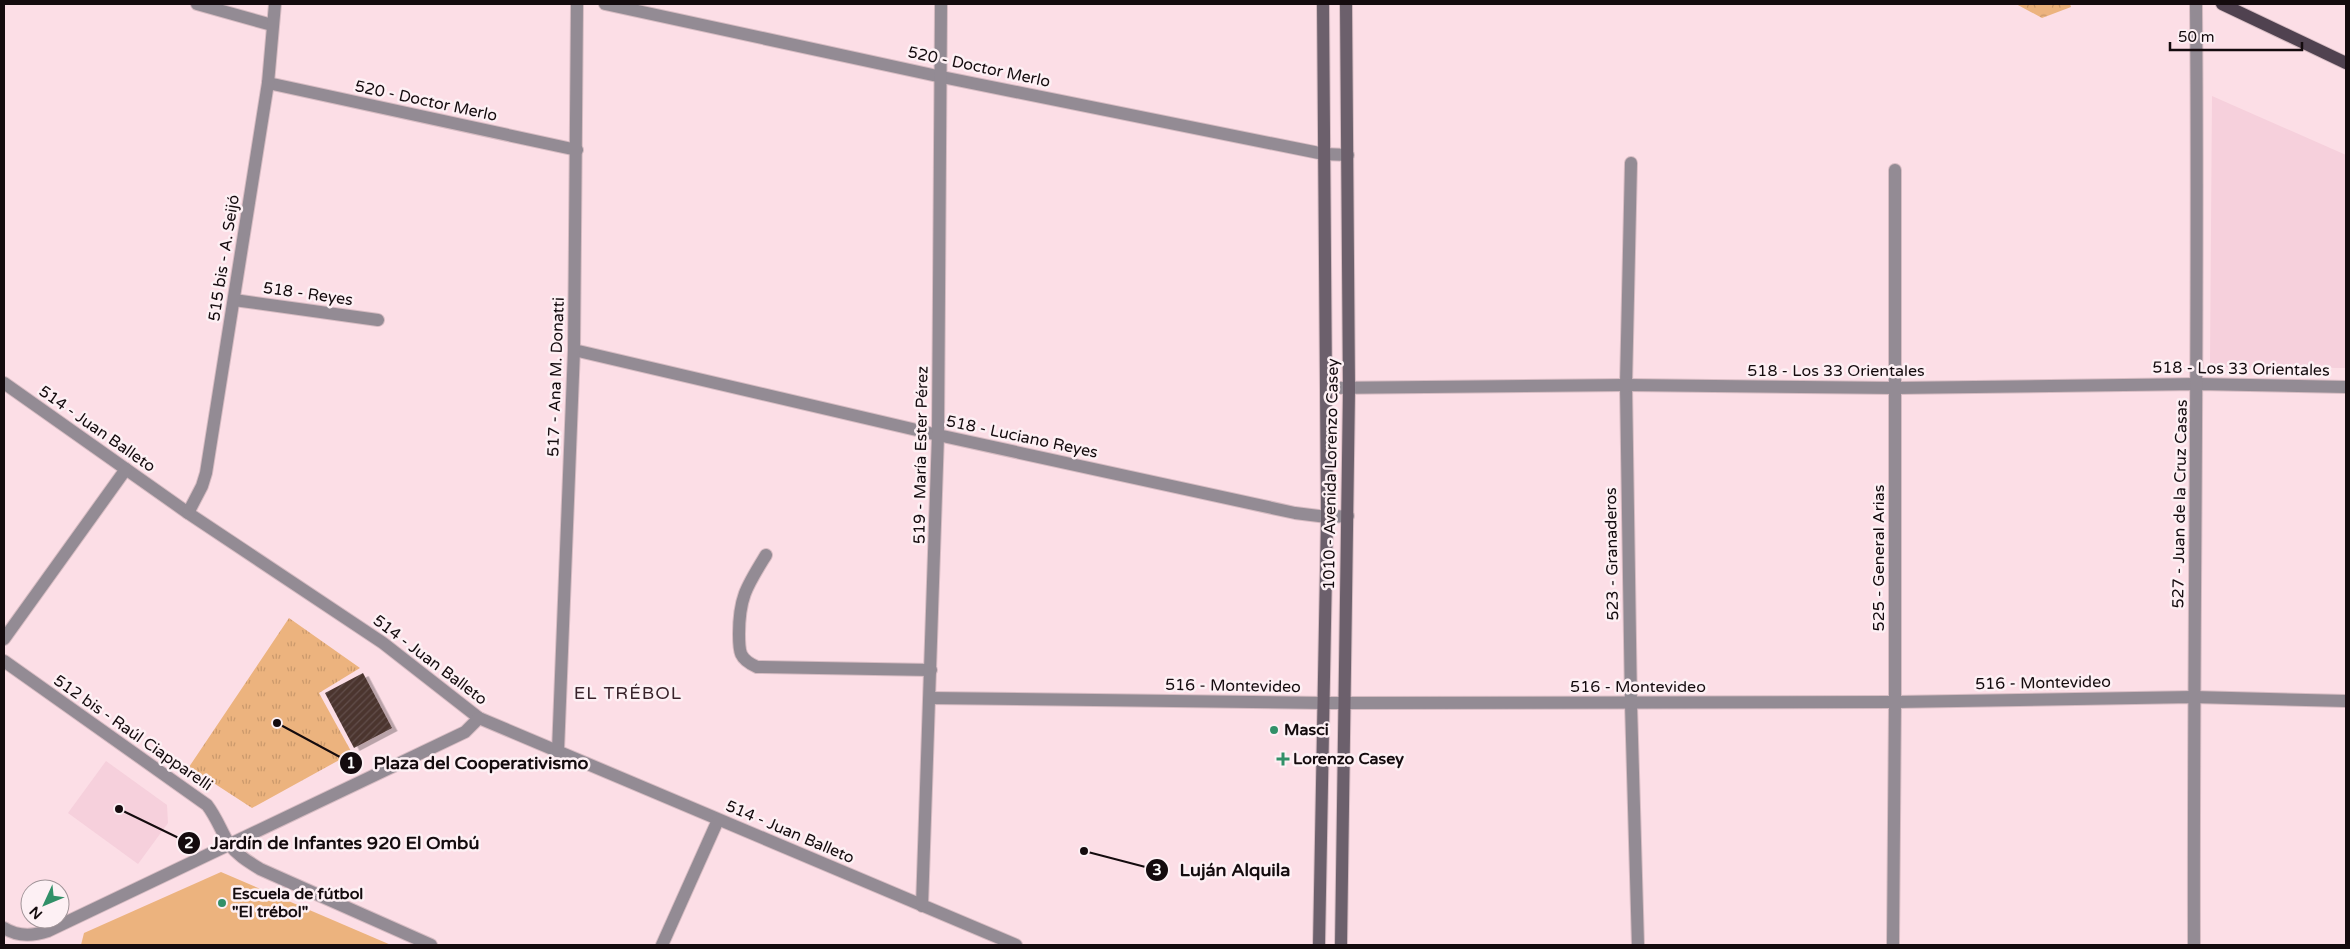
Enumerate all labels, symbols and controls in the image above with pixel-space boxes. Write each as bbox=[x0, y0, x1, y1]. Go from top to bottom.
scale bar bbox=[2170, 20, 2302, 52]
text: 50 m bbox=[2178, 28, 2215, 46]
street label: 520 - Doctor Merlo bbox=[906, 42, 1052, 92]
street label: 520 - Doctor Merlo bbox=[353, 76, 499, 126]
street label: 515 bis - A. Seijó bbox=[204, 193, 244, 323]
street label: 518 - Reyes bbox=[262, 278, 354, 310]
street label: 517 - Ana M. Donatti bbox=[543, 297, 569, 457]
street label: 518 - Los 33 Orientales bbox=[2152, 357, 2330, 381]
street label: 1010 - Avenida Lorenzo Casey bbox=[1319, 358, 1343, 590]
street label: 518 - Los 33 Orientales bbox=[1747, 361, 1925, 381]
street label: 519 - María Ester Pérez bbox=[909, 366, 933, 544]
street label: 514 - Juan Balleto bbox=[35, 381, 159, 477]
street label: 527 - Juan de la Cruz Casas bbox=[2168, 399, 2192, 609]
street label: 518 - Luciano Reyes bbox=[944, 411, 1100, 463]
street label: 525 - General Arias bbox=[1869, 485, 1889, 631]
street label: 523 - Granaderos bbox=[1601, 487, 1623, 621]
street label: 514 - Juan Balleto bbox=[369, 611, 491, 709]
street label: 512 bis - Raúl Ciapparelli bbox=[50, 671, 216, 795]
street label: 516 - Montevideo bbox=[1975, 672, 2111, 694]
street label: 516 - Montevideo bbox=[1165, 675, 1301, 697]
street label: 516 - Montevideo bbox=[1570, 677, 1706, 697]
district label: EL TRÉBOL bbox=[574, 682, 682, 704]
place label: Masci bbox=[1284, 720, 1329, 740]
marker: Masci bbox=[1268, 724, 1280, 736]
callout: Plaza del Cooperativismo bbox=[339, 746, 599, 779]
place label: Lorenzo Casey bbox=[1293, 749, 1404, 769]
text: Plaza del Cooperativismo bbox=[374, 752, 589, 774]
marker: Lorenzo Casey bbox=[1277, 753, 1289, 765]
text: 1 bbox=[346, 754, 356, 772]
street label: 514 - Juan Balleto bbox=[723, 796, 857, 868]
callout: Jardín de Infantes 920 El Ombú bbox=[176, 826, 490, 859]
text: Jardín de Infantes 920 El Ombú bbox=[210, 832, 479, 854]
text: 2 bbox=[184, 834, 194, 852]
callout: Luján Alquila bbox=[1144, 854, 1300, 887]
text: Luján Alquila bbox=[1180, 859, 1290, 881]
text: 3 bbox=[1152, 861, 1162, 879]
north arrow bbox=[20, 879, 70, 929]
place label: Escuela de fútbol "El trébol" bbox=[232, 884, 363, 922]
marker: Escuela de fútbol "El trébol" bbox=[216, 897, 228, 909]
text: N bbox=[26, 903, 46, 923]

